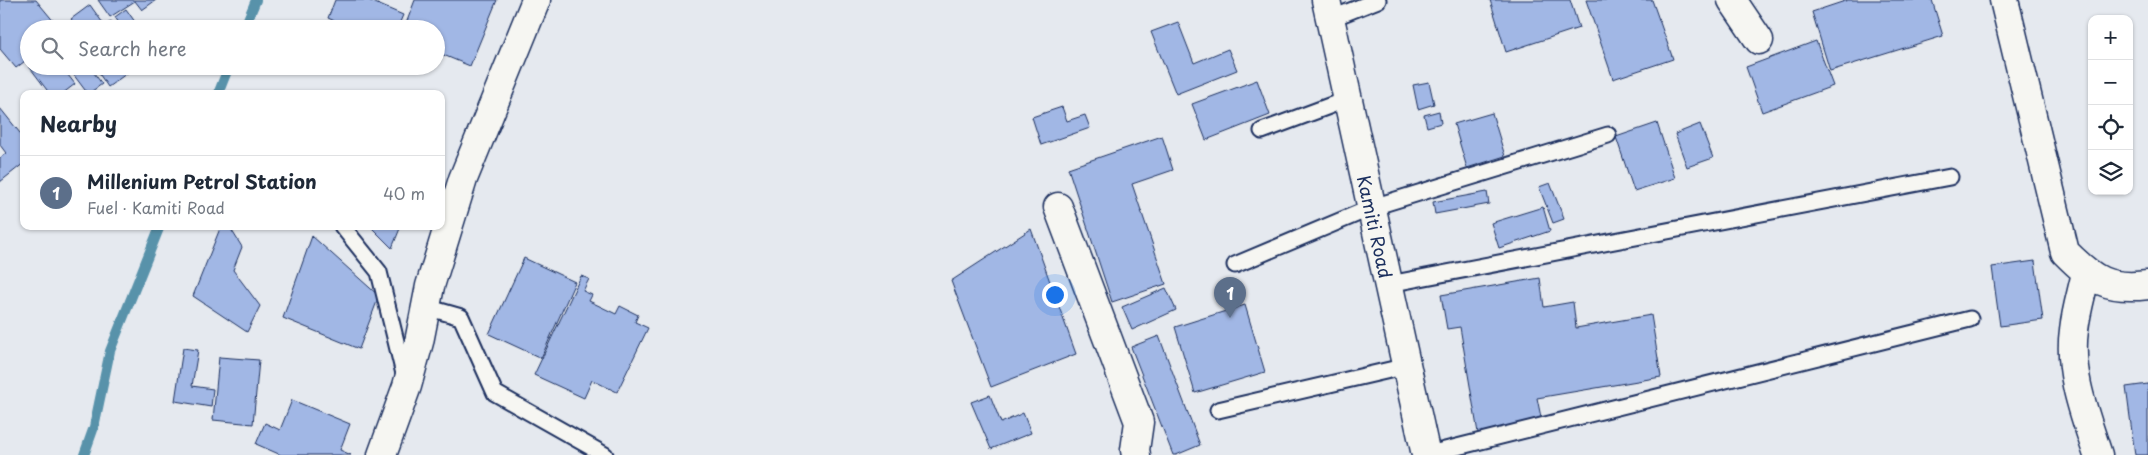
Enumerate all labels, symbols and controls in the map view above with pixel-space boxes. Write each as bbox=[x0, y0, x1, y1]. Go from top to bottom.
map controls bbox=[2088, 15, 2133, 195]
button: + bbox=[2088, 15, 2133, 60]
search box bbox=[20, 20, 445, 75]
icon: search bbox=[38, 34, 66, 62]
text: Search here bbox=[78, 34, 187, 62]
button: − bbox=[2088, 60, 2133, 105]
button: locate bbox=[2088, 105, 2133, 150]
text: Nearby bbox=[40, 107, 117, 139]
button: layers bbox=[2088, 150, 2133, 195]
text: Millenium Petrol Station bbox=[87, 167, 317, 195]
street label: Kamiti Road bbox=[1351, 173, 1400, 281]
text: 1 bbox=[52, 181, 60, 205]
text: 40 m bbox=[383, 181, 425, 205]
text: Fuel · Kamiti Road bbox=[87, 195, 225, 219]
pin: 1 bbox=[1214, 277, 1246, 318]
your location bbox=[1042, 282, 1068, 308]

